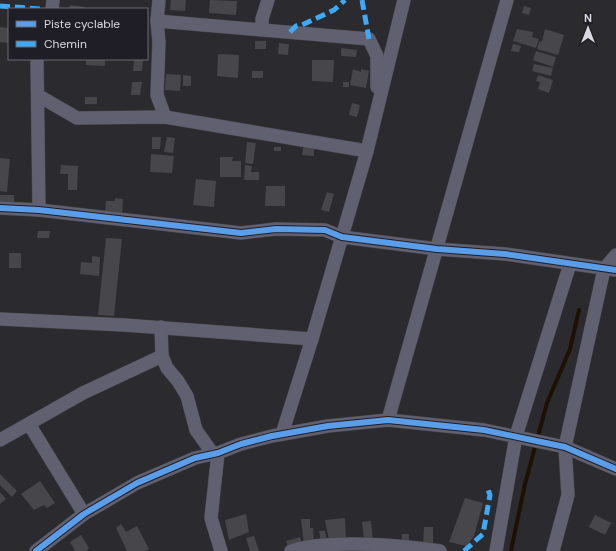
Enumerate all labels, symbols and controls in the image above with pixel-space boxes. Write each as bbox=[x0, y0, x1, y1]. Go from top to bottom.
legend bbox=[8, 8, 148, 60]
north arrow bbox=[568, 8, 608, 48]
text: N bbox=[584, 11, 592, 25]
text: Piste cyclable bbox=[44, 16, 120, 32]
text: Chemin bbox=[44, 36, 87, 52]

